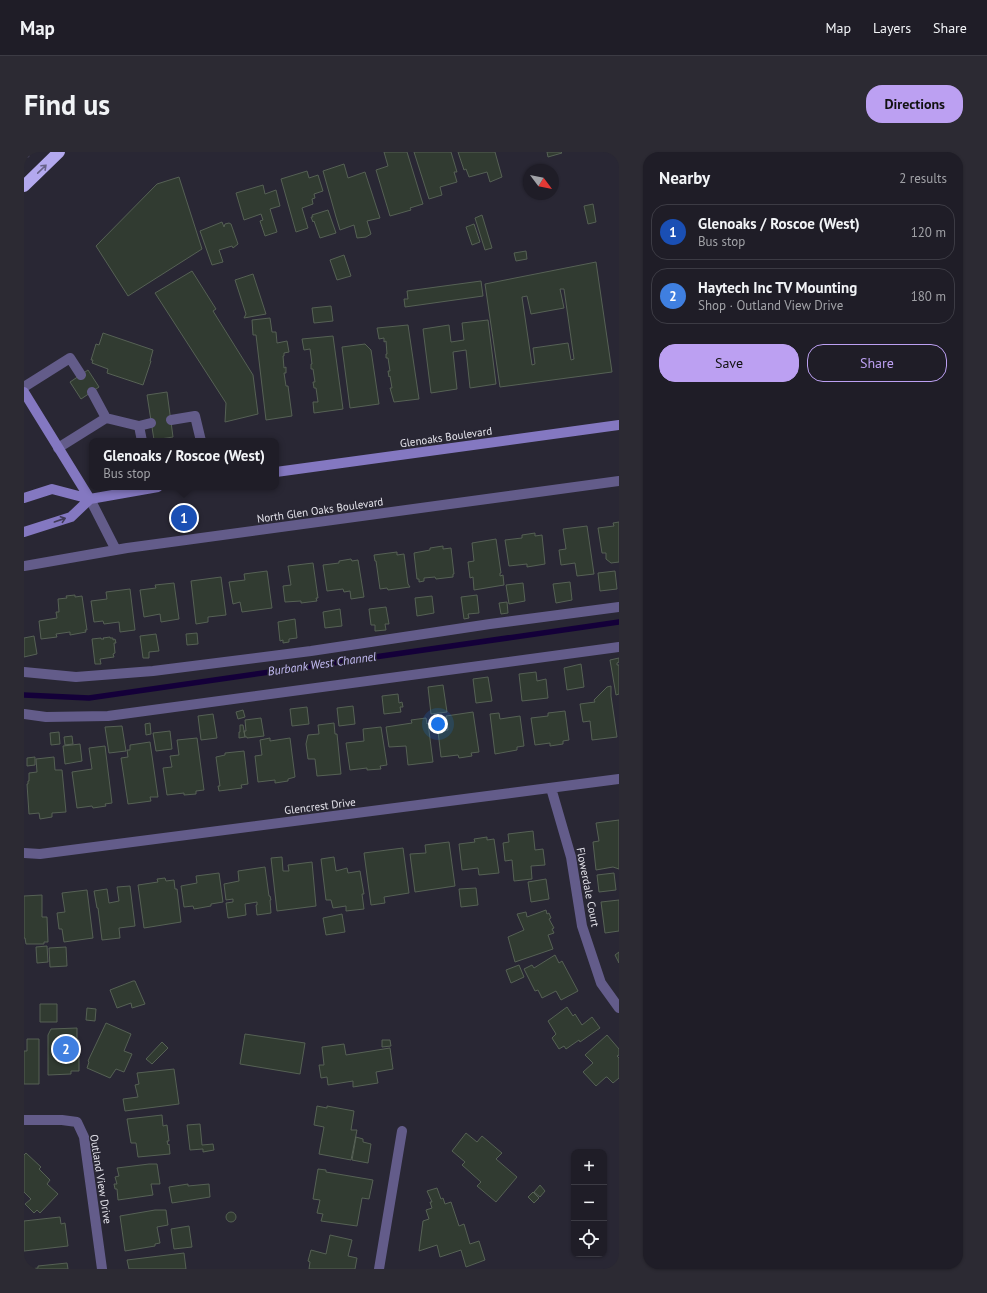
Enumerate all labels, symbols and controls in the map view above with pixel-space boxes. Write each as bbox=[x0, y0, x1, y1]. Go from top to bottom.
text: Map bbox=[20, 16, 55, 40]
text: Map bbox=[825, 19, 851, 37]
text: Layers bbox=[873, 19, 911, 37]
text: Share bbox=[933, 19, 967, 37]
button: Directions bbox=[866, 85, 963, 123]
text: Find us bbox=[24, 86, 110, 123]
one-way arrow bbox=[37, 164, 47, 174]
north arrow bbox=[523, 164, 559, 200]
text: Nearby bbox=[659, 167, 710, 189]
text: 2 results bbox=[899, 170, 947, 187]
text: Glenoaks / Roscoe (West) bbox=[698, 214, 860, 233]
text: 1 bbox=[669, 224, 677, 241]
text: 120 m bbox=[911, 224, 946, 241]
text: Bus stop bbox=[698, 233, 745, 250]
text: Haytech Inc TV Mounting bbox=[698, 278, 857, 297]
text: 2 bbox=[669, 288, 677, 305]
text: 180 m bbox=[911, 288, 946, 305]
text: Shop · Outland View Drive bbox=[698, 297, 843, 314]
button: Save bbox=[659, 344, 799, 382]
button: Share bbox=[807, 344, 947, 382]
street label: Glenoaks Boulevard bbox=[399, 424, 493, 450]
popup bbox=[89, 438, 279, 490]
text: Glenoaks / Roscoe (West) bbox=[103, 446, 265, 465]
text: Bus stop bbox=[103, 465, 150, 482]
street label: North Glen Oaks Boulevard bbox=[256, 494, 384, 526]
pin: 1 bbox=[171, 503, 197, 533]
one-way arrow bbox=[53, 516, 66, 523]
water label: Burbank West Channel bbox=[267, 648, 378, 679]
your location bbox=[428, 714, 448, 734]
street label: Glencrest Drive bbox=[284, 795, 357, 817]
street label: Flowerdale Court bbox=[573, 846, 603, 928]
pin: 2 bbox=[53, 1034, 79, 1064]
street label: Outland View Drive bbox=[87, 1133, 115, 1225]
map controls bbox=[571, 1149, 607, 1257]
button: + bbox=[571, 1149, 607, 1185]
button: − bbox=[571, 1185, 607, 1221]
button: locate bbox=[571, 1221, 607, 1257]

